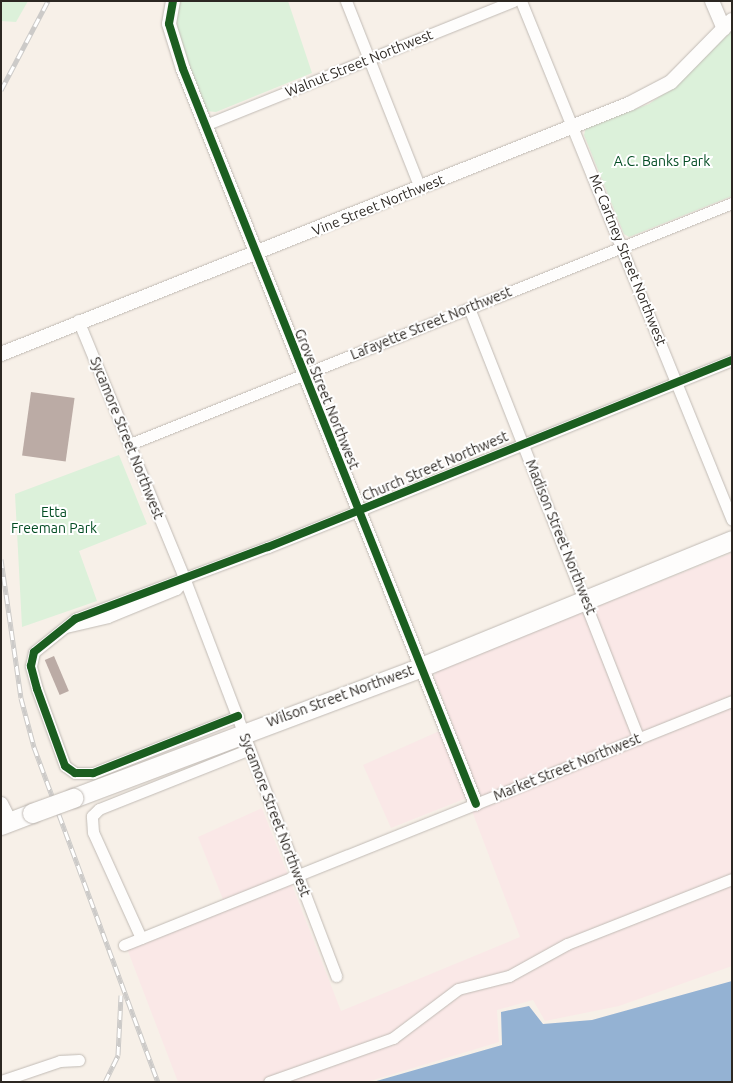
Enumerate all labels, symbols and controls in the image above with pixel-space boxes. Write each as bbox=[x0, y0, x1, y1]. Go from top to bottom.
street label: Walnut Street Northwest bbox=[283, 26, 435, 100]
park label: A.C. Banks Park bbox=[614, 153, 710, 169]
street label: Vine Street Northwest bbox=[309, 171, 447, 239]
street label: Mc Cartney Street Northwest bbox=[586, 172, 670, 348]
street label: Lafayette Street Northwest bbox=[348, 283, 514, 363]
street label: Grove Street Northwest bbox=[291, 326, 363, 472]
street label: Sycamore Street Northwest bbox=[87, 354, 167, 522]
street label: Church Street Northwest bbox=[359, 428, 511, 504]
street label: Madison Street Northwest bbox=[522, 457, 600, 617]
park label: Etta Freeman Park bbox=[11, 504, 97, 536]
street label: Wilson Street Northwest bbox=[264, 662, 416, 730]
street label: Market Street Northwest bbox=[491, 730, 643, 804]
street label: Sycamore Street Northwest bbox=[236, 731, 314, 899]

